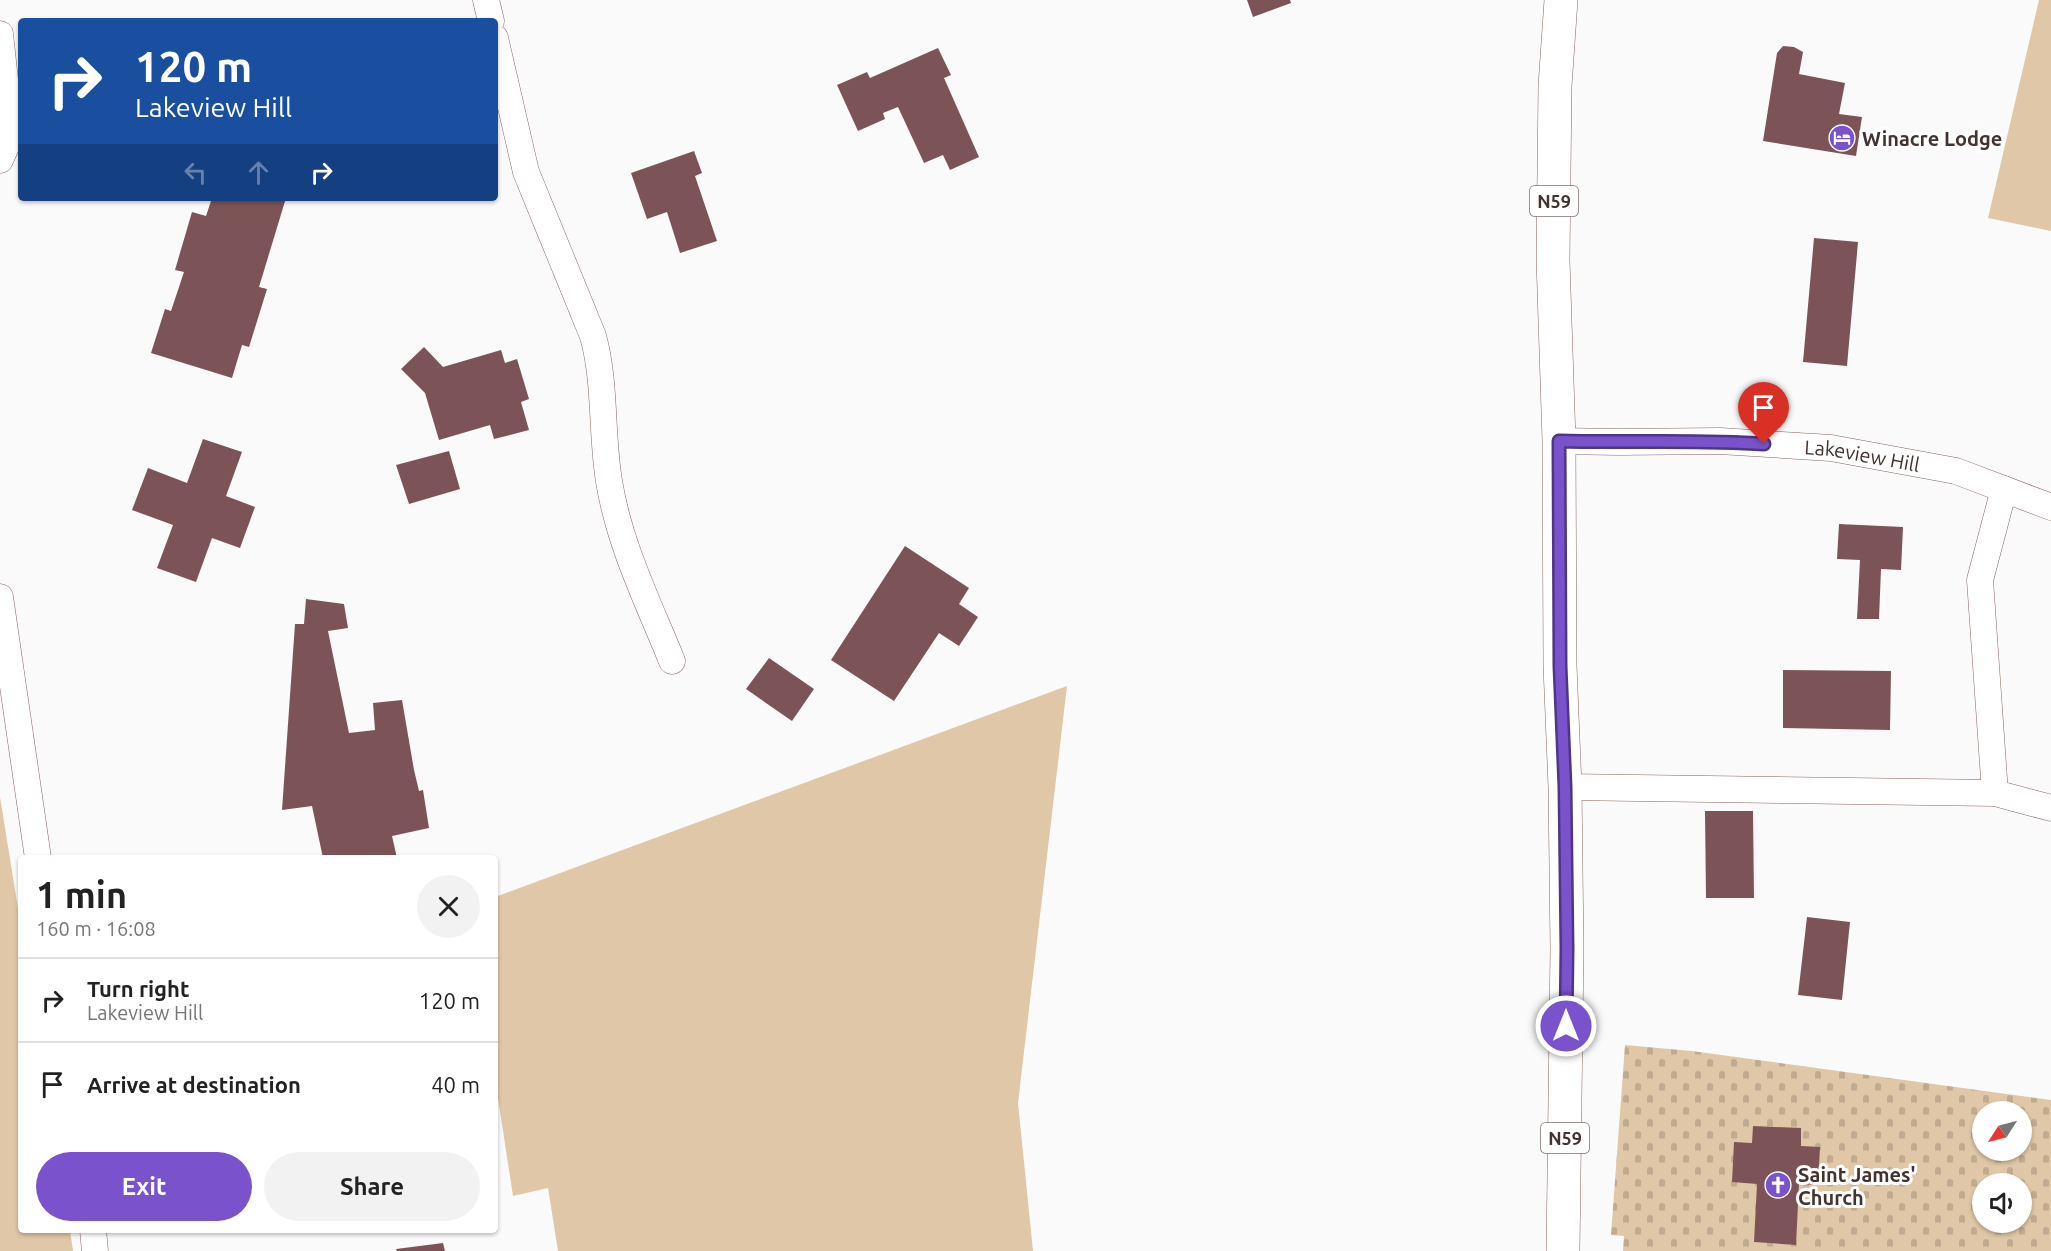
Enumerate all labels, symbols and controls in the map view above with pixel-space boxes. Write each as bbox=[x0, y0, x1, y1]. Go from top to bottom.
icon: right bbox=[36, 42, 114, 120]
text: 120 m bbox=[135, 43, 252, 90]
text: Lakeview Hill bbox=[135, 92, 292, 122]
hotel icon: Winacre Lodge bbox=[1827, 123, 1857, 153]
place label: Winacre Lodge bbox=[1862, 127, 2002, 150]
icon: left bbox=[179, 156, 212, 189]
icon: ahead bbox=[242, 156, 275, 189]
icon: right bbox=[305, 156, 338, 189]
road number: N59 bbox=[1530, 186, 1578, 216]
pin bbox=[1738, 382, 1789, 444]
icon: arrive bbox=[1747, 391, 1780, 424]
street label: Lakeview Hill bbox=[1804, 435, 1922, 476]
text: 1 min bbox=[36, 874, 127, 915]
button: close bbox=[417, 875, 480, 938]
text: 160 m · 16:08 bbox=[36, 917, 156, 940]
text: Turn right bbox=[87, 976, 189, 1001]
icon: right bbox=[36, 984, 69, 1017]
text: 120 m bbox=[419, 988, 480, 1013]
position arrow bbox=[1534, 994, 1598, 1058]
text: Lakeview Hill bbox=[87, 1001, 203, 1024]
icon: arrive bbox=[36, 1068, 69, 1101]
text: Arrive at destination bbox=[87, 1072, 301, 1097]
text: 40 m bbox=[431, 1072, 480, 1097]
north arrow bbox=[1972, 1101, 2032, 1161]
map controls bbox=[1972, 1101, 2032, 1233]
road number: N59 bbox=[1541, 1123, 1589, 1153]
button: Exit bbox=[36, 1152, 252, 1221]
button: Share bbox=[264, 1152, 480, 1221]
place label: Saint James' Church bbox=[1798, 1163, 1915, 1209]
church icon: Saint James' Church bbox=[1763, 1170, 1793, 1200]
button: sound bbox=[1972, 1173, 2032, 1233]

